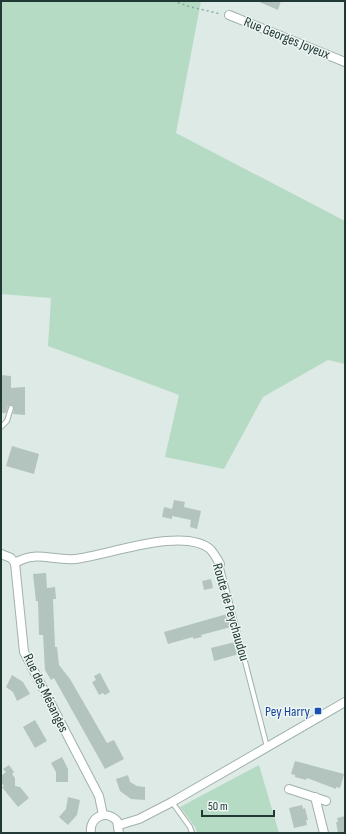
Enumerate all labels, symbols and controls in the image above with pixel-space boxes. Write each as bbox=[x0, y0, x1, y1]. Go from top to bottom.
street label: Rue Georges Joyeux bbox=[241, 13, 333, 63]
street label: Route de Peychaudou bbox=[209, 561, 253, 663]
street label: Rue des Mésanges bbox=[20, 651, 72, 735]
place label: Pey Harry bbox=[265, 703, 311, 720]
marker: Pey Harry bbox=[313, 706, 323, 716]
scale bar bbox=[202, 792, 274, 818]
text: 50 m bbox=[208, 799, 228, 814]

